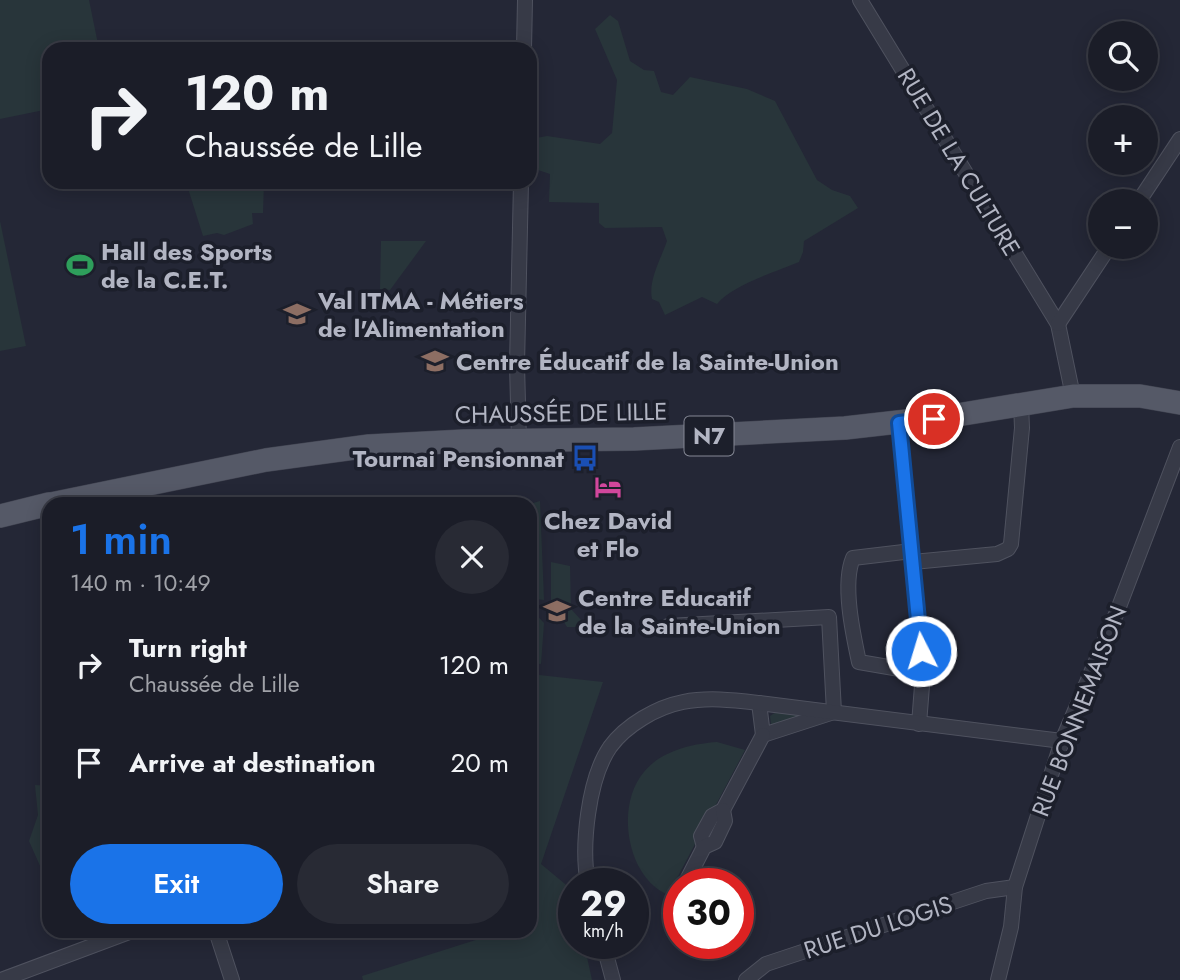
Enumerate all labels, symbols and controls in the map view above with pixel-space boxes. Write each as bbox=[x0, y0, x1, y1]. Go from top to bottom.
map controls bbox=[1088, 21, 1158, 259]
button: search bbox=[1088, 21, 1158, 91]
text: 120 m bbox=[185, 58, 329, 128]
street label: RUE DE LA CULTURE bbox=[889, 61, 1029, 263]
icon: right bbox=[70, 70, 161, 161]
button: + bbox=[1088, 105, 1158, 175]
text: Chaussée de Lille bbox=[185, 123, 423, 169]
button: − bbox=[1088, 189, 1158, 259]
place label: Hall des Sports de la C.E.T. bbox=[101, 234, 272, 297]
sports icon: Hall des Sports de la C.E.T. bbox=[65, 250, 95, 280]
place label: Val ITMA - Métiers de l'Alimentation bbox=[317, 283, 524, 346]
school or university icon: Val ITMA - Métiers de l'Alimentation bbox=[282, 299, 312, 329]
place label: Centre Éducatif de la Sainte-Union bbox=[456, 344, 839, 379]
school or university icon: Centre Éducatif de la Sainte-Union bbox=[420, 346, 450, 376]
pin bbox=[904, 389, 964, 449]
street label: CHAUSSÉE DE LILLE bbox=[454, 394, 668, 432]
icon: arrive bbox=[915, 400, 953, 438]
road number: N7 bbox=[684, 416, 734, 456]
place label: Tournai Pensionnat bbox=[353, 441, 564, 476]
bus stop icon: Tournai Pensionnat bbox=[570, 443, 600, 473]
hotel icon: Chez David et Flo bbox=[593, 472, 623, 502]
place label: Chez David et Flo bbox=[544, 503, 672, 566]
text: 1 min bbox=[70, 509, 172, 570]
button: close bbox=[435, 520, 509, 594]
text: 140 m · 10:49 bbox=[70, 566, 211, 600]
place label: Centre Educatif de la Sainte-Union bbox=[578, 580, 781, 643]
school or university icon: Centre Educatif de la Sainte-Union bbox=[542, 596, 572, 626]
street label: RUE BONNEMAISON bbox=[1023, 600, 1135, 822]
position arrow bbox=[884, 614, 958, 688]
text: Turn right bbox=[129, 629, 247, 667]
icon: right bbox=[70, 646, 108, 684]
text: 120 m bbox=[439, 646, 509, 684]
text: Chaussée de Lille bbox=[129, 667, 300, 701]
icon: arrive bbox=[70, 744, 108, 782]
text: Arrive at destination bbox=[129, 744, 376, 782]
text: 20 m bbox=[451, 744, 509, 782]
button: Exit bbox=[70, 844, 283, 924]
button: Share bbox=[297, 844, 509, 924]
speed limit sign: 30 bbox=[663, 868, 754, 959]
text: 29 bbox=[580, 879, 627, 929]
street label: RUE DU LOGIS bbox=[799, 887, 957, 967]
text: km/h bbox=[583, 918, 624, 944]

